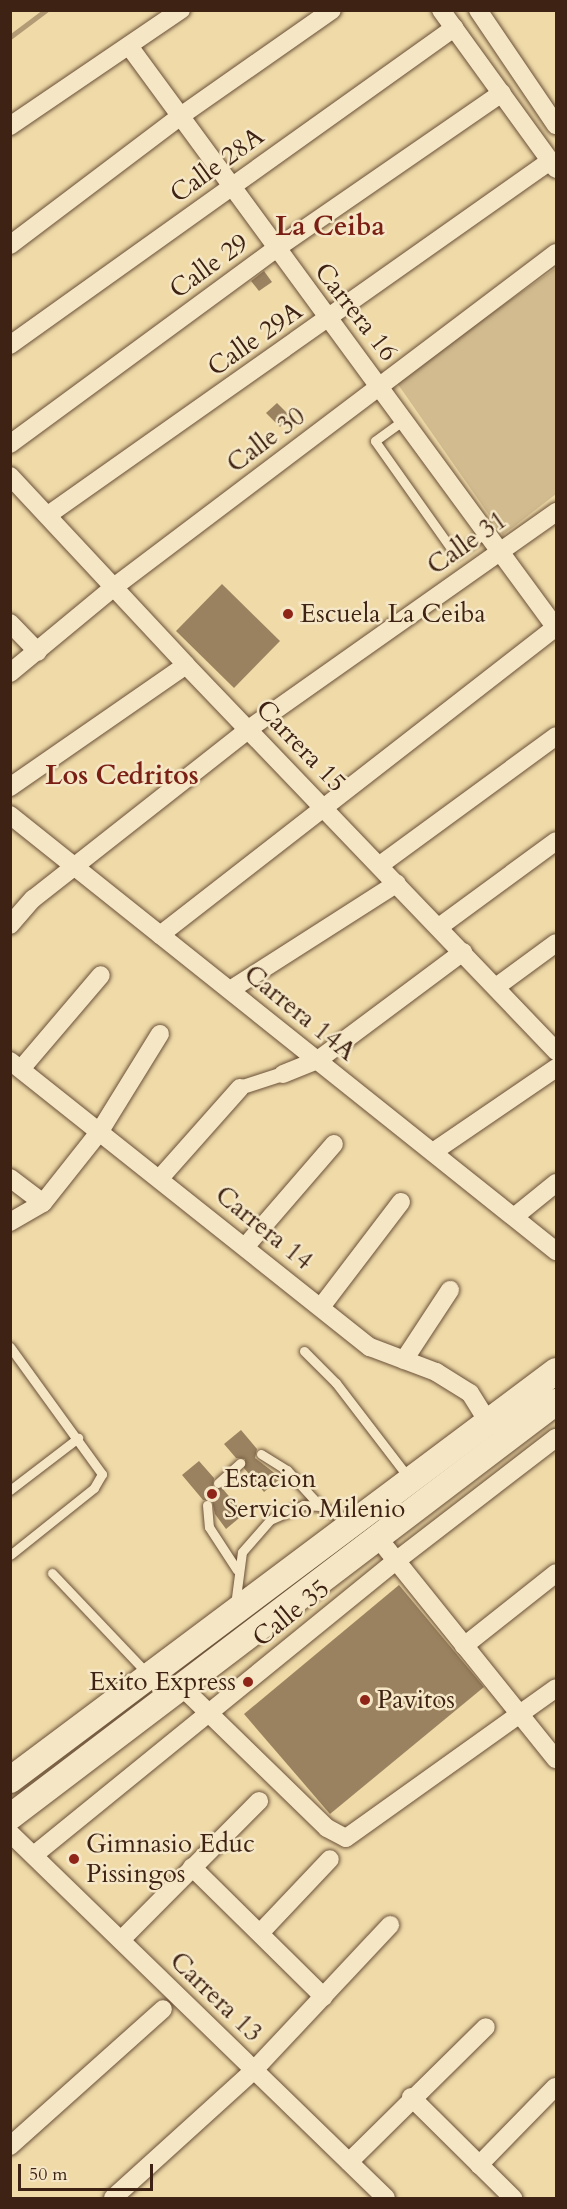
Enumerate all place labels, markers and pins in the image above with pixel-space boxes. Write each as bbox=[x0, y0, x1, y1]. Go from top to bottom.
place label: Escuela La Ceiba bbox=[300, 598, 486, 630]
marker: Escuela La Ceiba bbox=[281, 607, 295, 621]
place label: Estacion Servicio Milenio bbox=[224, 1463, 405, 1524]
marker: Estacion Servicio Milenio bbox=[205, 1487, 219, 1501]
place label: Exito Express bbox=[89, 1666, 236, 1698]
marker: Exito Express bbox=[241, 1675, 255, 1689]
place label: Pavitos bbox=[377, 1684, 455, 1716]
marker: Pavitos bbox=[358, 1693, 372, 1707]
place label: Gimnasio Educ Pissingos bbox=[86, 1828, 255, 1889]
marker: Gimnasio Educ Pissingos bbox=[67, 1852, 81, 1866]

